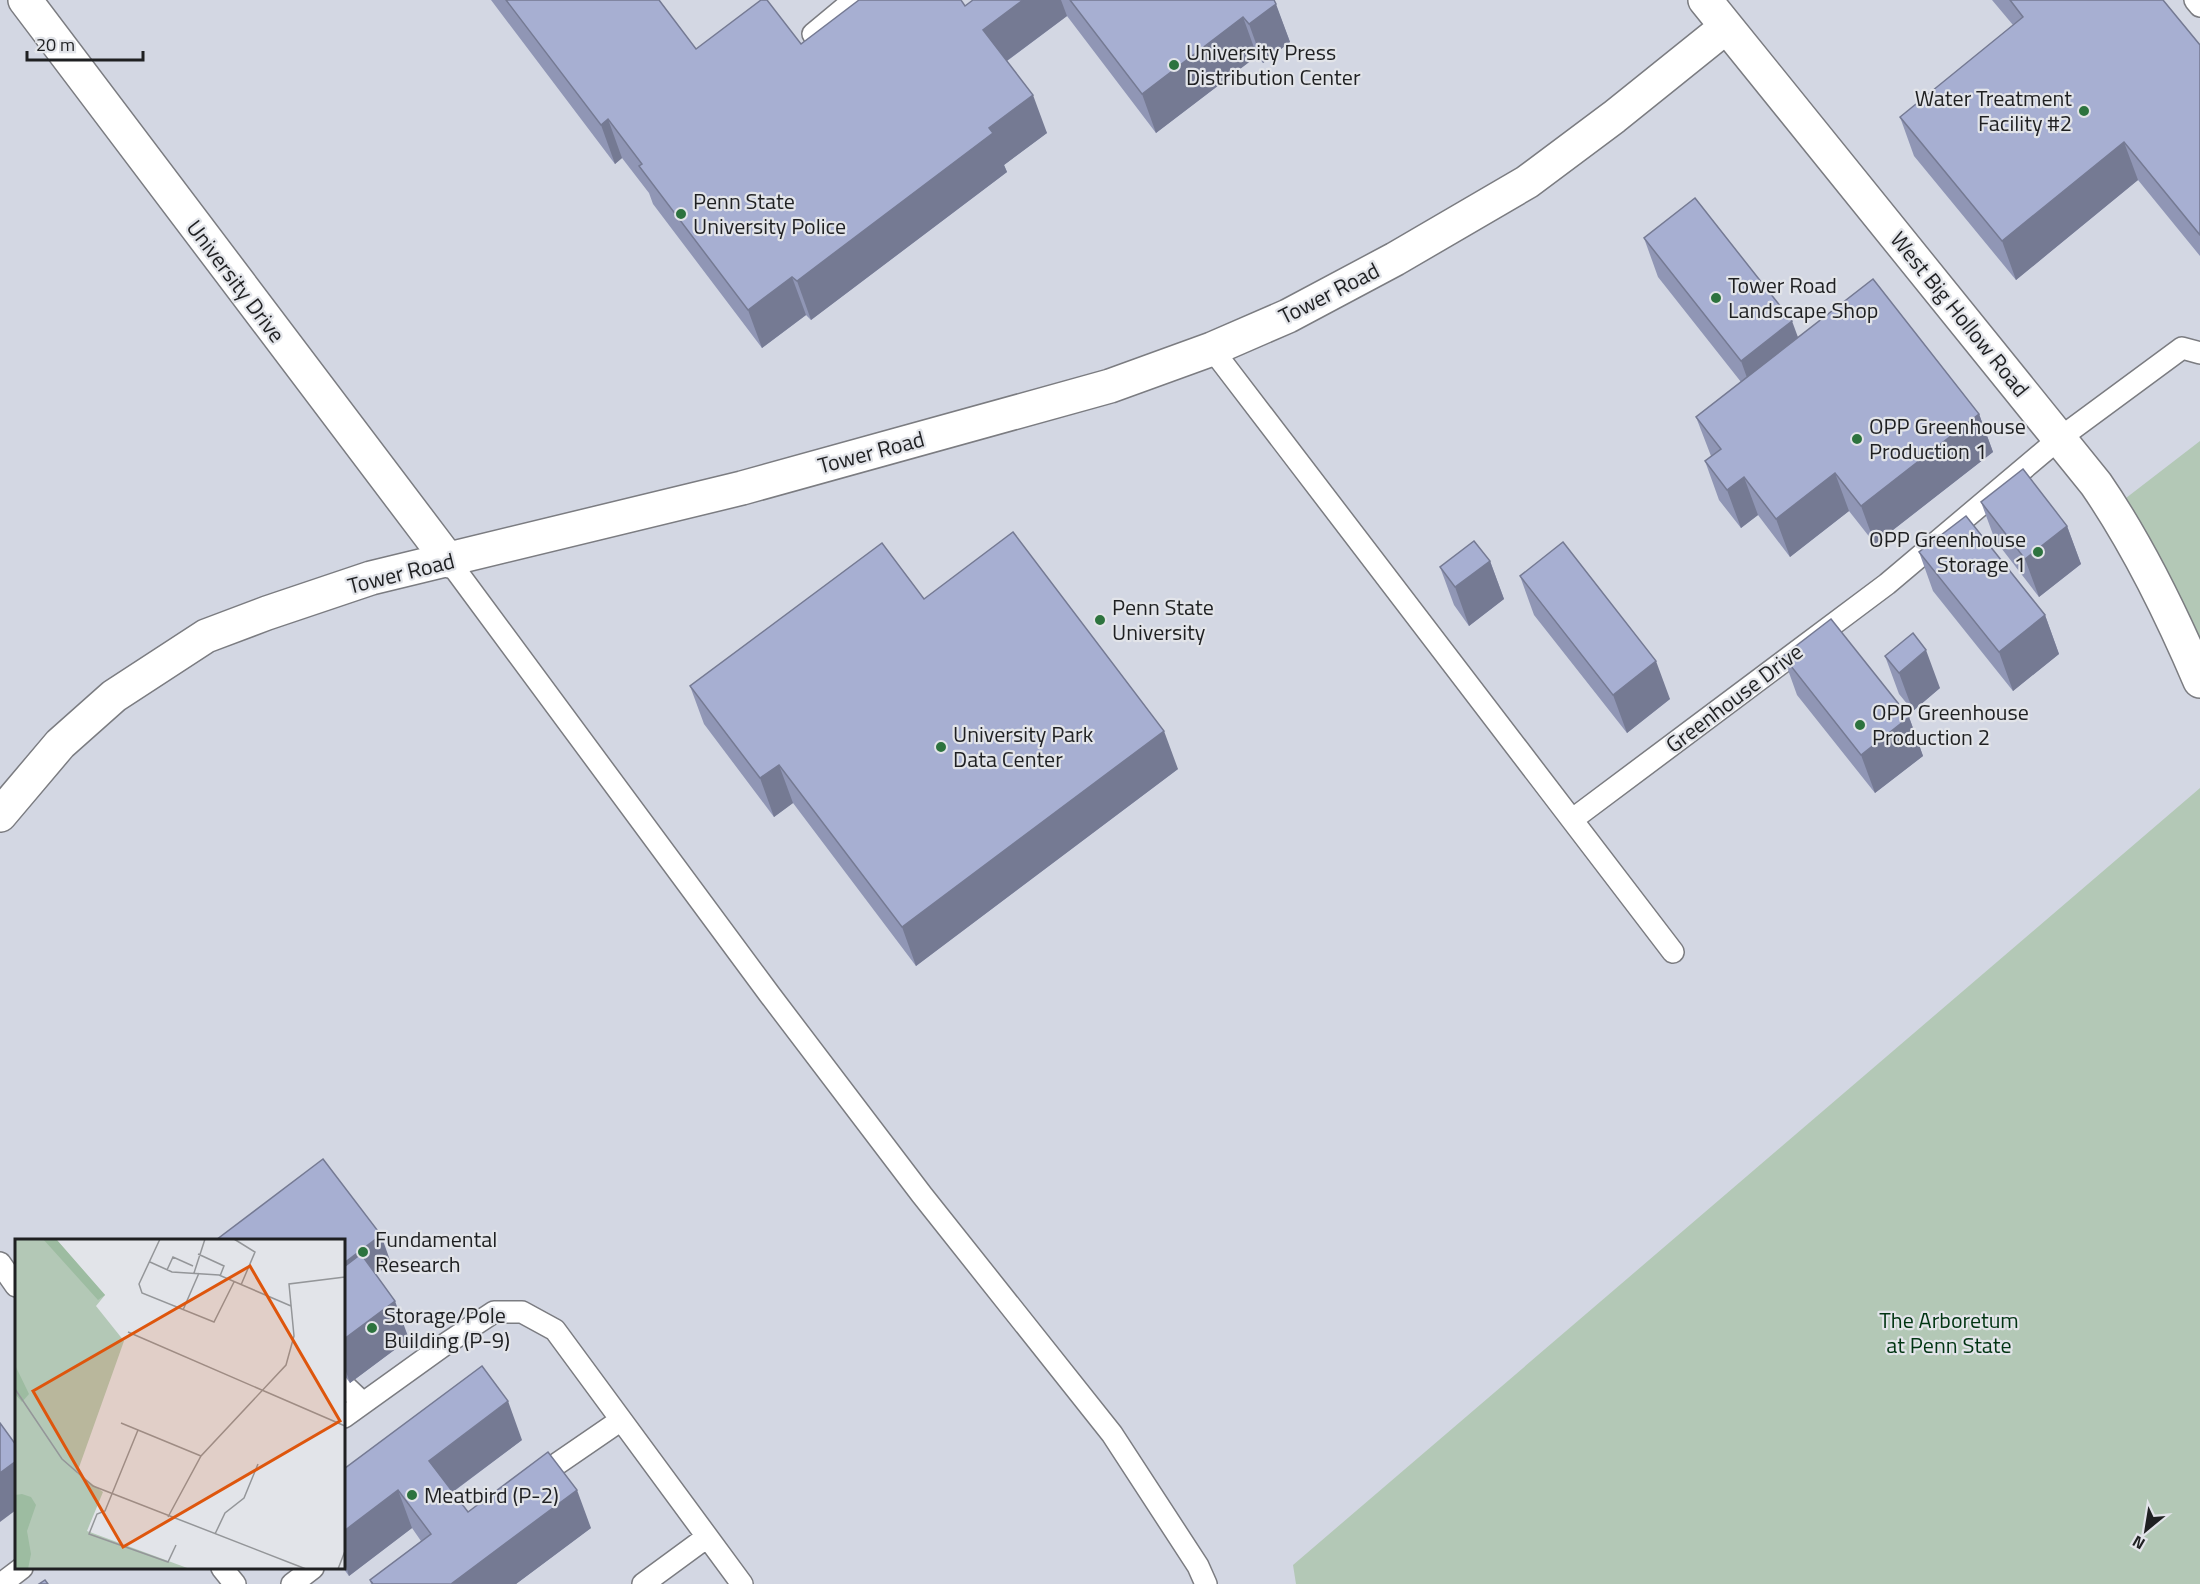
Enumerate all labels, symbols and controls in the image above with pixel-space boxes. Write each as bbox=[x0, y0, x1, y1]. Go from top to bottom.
scale bar bbox=[27, 24, 142, 62]
text: 20 m bbox=[36, 31, 75, 58]
place label: University Press Distribution Center bbox=[1186, 35, 1361, 94]
marker: University Press Distribution Center bbox=[1167, 58, 1181, 72]
place label: Water Treatment Facility #2 bbox=[1915, 81, 2072, 140]
marker: Water Treatment Facility #2 bbox=[2077, 104, 2091, 118]
place label: Penn State University Police bbox=[693, 184, 846, 243]
marker: Penn State University Police bbox=[674, 207, 688, 221]
street label: University Drive bbox=[178, 212, 294, 350]
street label: West Big Hollow Road bbox=[1882, 224, 2038, 404]
street label: Tower Road bbox=[1273, 253, 1385, 333]
place label: Tower Road Landscape Shop bbox=[1728, 268, 1878, 327]
marker: Tower Road Landscape Shop bbox=[1709, 291, 1723, 305]
place label: OPP Greenhouse Production 1 bbox=[1869, 409, 2026, 468]
street label: Tower Road bbox=[814, 421, 928, 483]
marker: OPP Greenhouse Production 1 bbox=[1850, 432, 1864, 446]
place label: OPP Greenhouse Storage 1 bbox=[1869, 522, 2026, 581]
street label: Tower Road bbox=[344, 543, 458, 603]
marker: OPP Greenhouse Storage 1 bbox=[2031, 545, 2045, 559]
place label: Penn State University bbox=[1112, 590, 1214, 649]
marker: Penn State University bbox=[1093, 613, 1107, 627]
street label: Greenhouse Drive bbox=[1658, 635, 1810, 761]
place label: OPP Greenhouse Production 2 bbox=[1872, 695, 2029, 754]
place label: University Park Data Center bbox=[953, 717, 1094, 776]
marker: OPP Greenhouse Production 2 bbox=[1853, 718, 1867, 732]
marker: University Park Data Center bbox=[934, 740, 948, 754]
place label: Fundamental Research bbox=[375, 1222, 497, 1281]
inset map bbox=[15, 1239, 345, 1569]
marker: Fundamental Research bbox=[356, 1245, 370, 1259]
place label: Storage/Pole Building (P-9) bbox=[384, 1298, 510, 1357]
park label: The Arboretum at Penn State bbox=[1879, 1303, 2019, 1362]
marker: Storage/Pole Building (P-9) bbox=[365, 1321, 379, 1335]
place label: Meatbird (P-2) bbox=[424, 1478, 559, 1512]
marker: Meatbird (P-2) bbox=[405, 1488, 419, 1502]
north arrow bbox=[2116, 1500, 2176, 1560]
text: N bbox=[2128, 1530, 2149, 1556]

